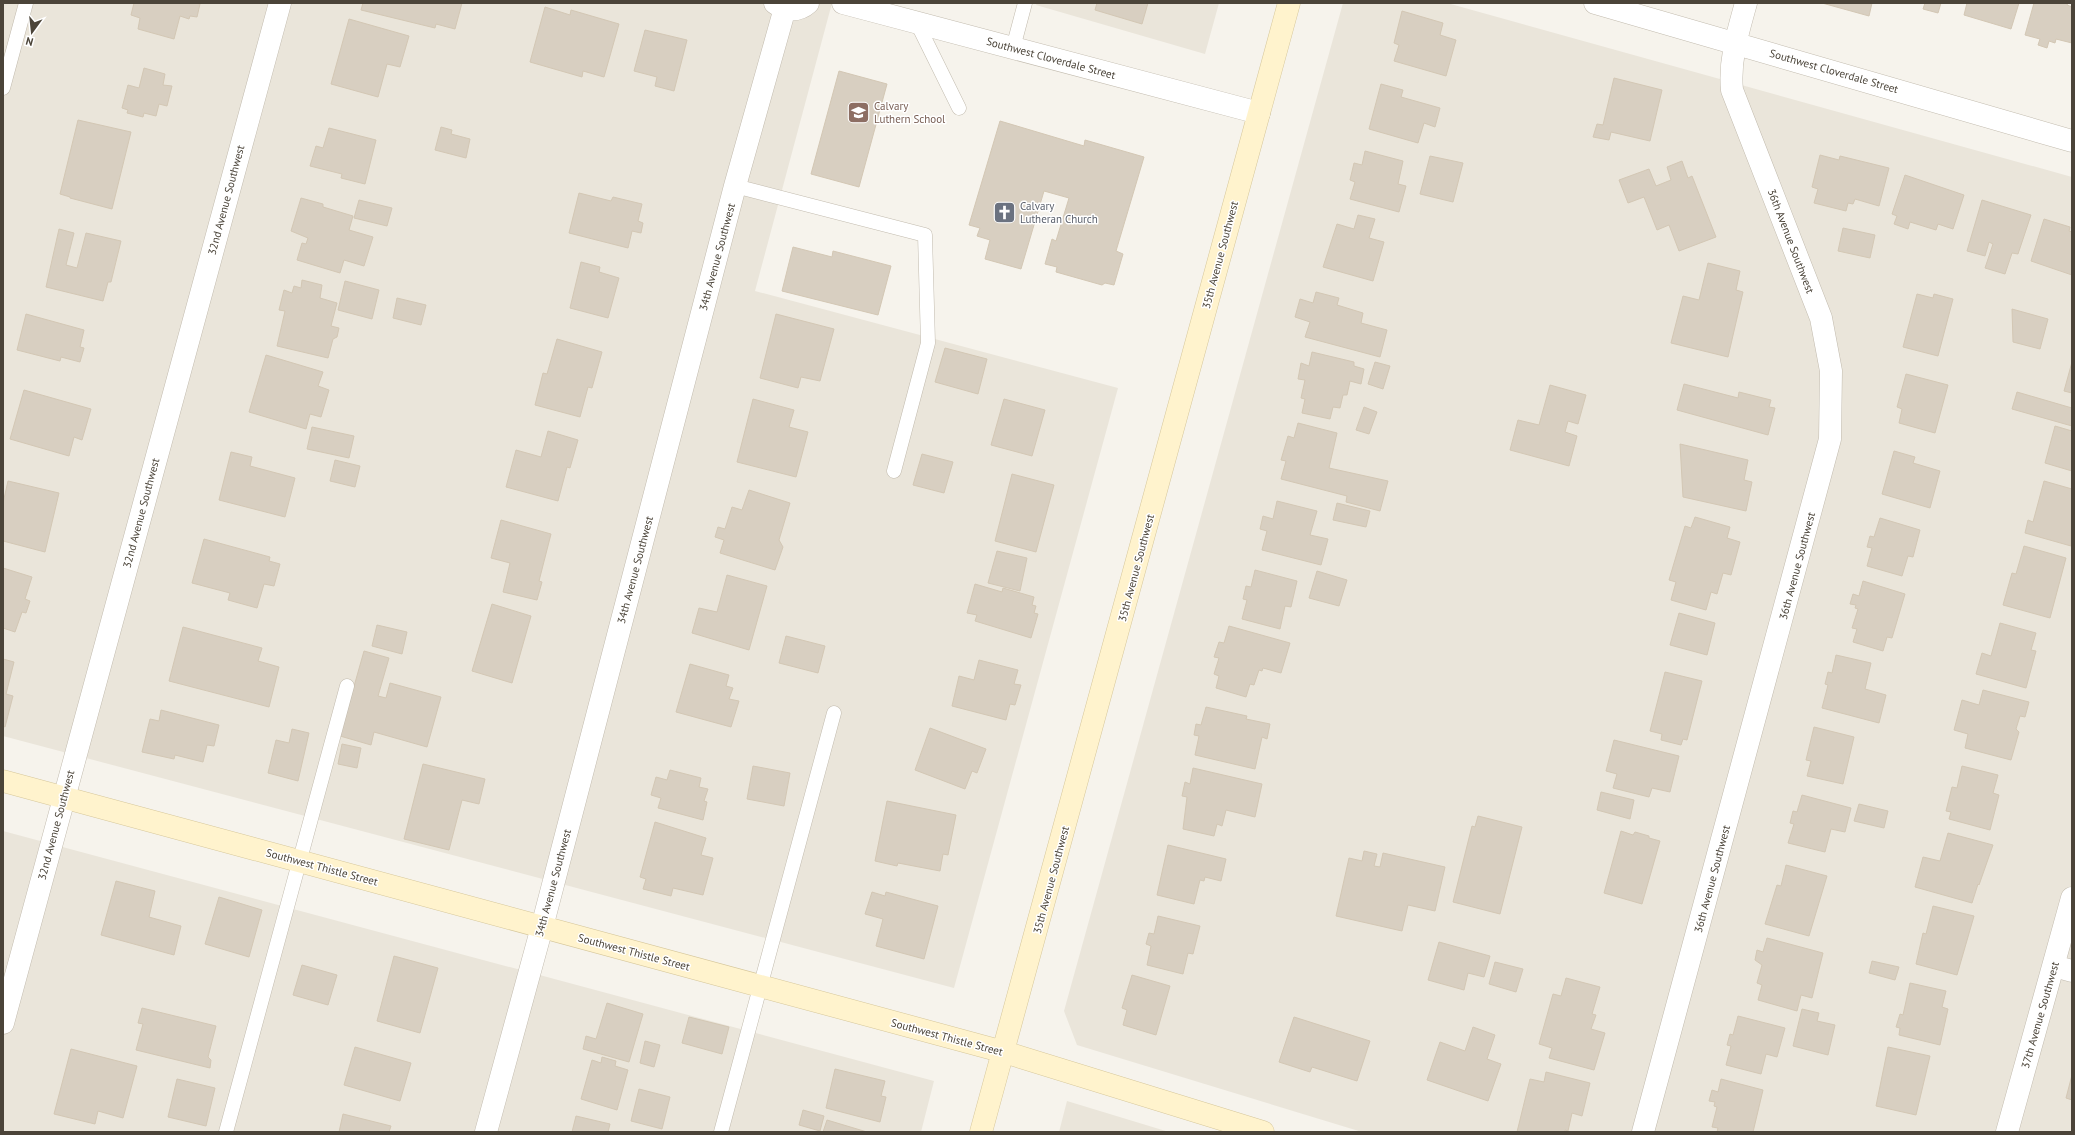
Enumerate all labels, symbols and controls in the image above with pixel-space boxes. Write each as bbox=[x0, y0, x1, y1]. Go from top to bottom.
north arrow bbox=[12, 12, 52, 52]
text: N bbox=[24, 34, 35, 49]
street label: Southwest Cloverdale Street bbox=[985, 34, 1117, 82]
street label: Southwest Cloverdale Street bbox=[1768, 46, 1900, 96]
school or university icon: Calvary Luthern School bbox=[845, 99, 871, 125]
place label: Calvary Luthern School bbox=[874, 99, 946, 126]
street label: 32nd Avenue Southwest bbox=[205, 143, 247, 256]
street label: 36th Avenue Southwest bbox=[1765, 187, 1818, 296]
church icon: Calvary Lutheran Church bbox=[992, 199, 1018, 225]
place label: Calvary Lutheran Church bbox=[1020, 199, 1098, 226]
street label: 35th Avenue Southwest bbox=[1199, 199, 1241, 310]
street label: 34th Avenue Southwest bbox=[696, 201, 738, 312]
street label: 32nd Avenue Southwest bbox=[120, 456, 162, 569]
street label: 36th Avenue Southwest bbox=[1776, 510, 1818, 621]
street label: 35th Avenue Southwest bbox=[1115, 512, 1157, 623]
street label: 34th Avenue Southwest bbox=[614, 514, 656, 625]
street label: 32nd Avenue Southwest bbox=[35, 768, 77, 881]
street label: 36th Avenue Southwest bbox=[1691, 823, 1733, 934]
street label: 35th Avenue Southwest bbox=[1030, 824, 1072, 935]
street label: 34th Avenue Southwest bbox=[532, 827, 574, 938]
street label: Southwest Thistle Street bbox=[265, 845, 380, 889]
street label: Southwest Thistle Street bbox=[577, 930, 692, 974]
street label: 37th Avenue Southwest bbox=[2018, 960, 2062, 1070]
street label: Southwest Thistle Street bbox=[890, 1015, 1005, 1059]

